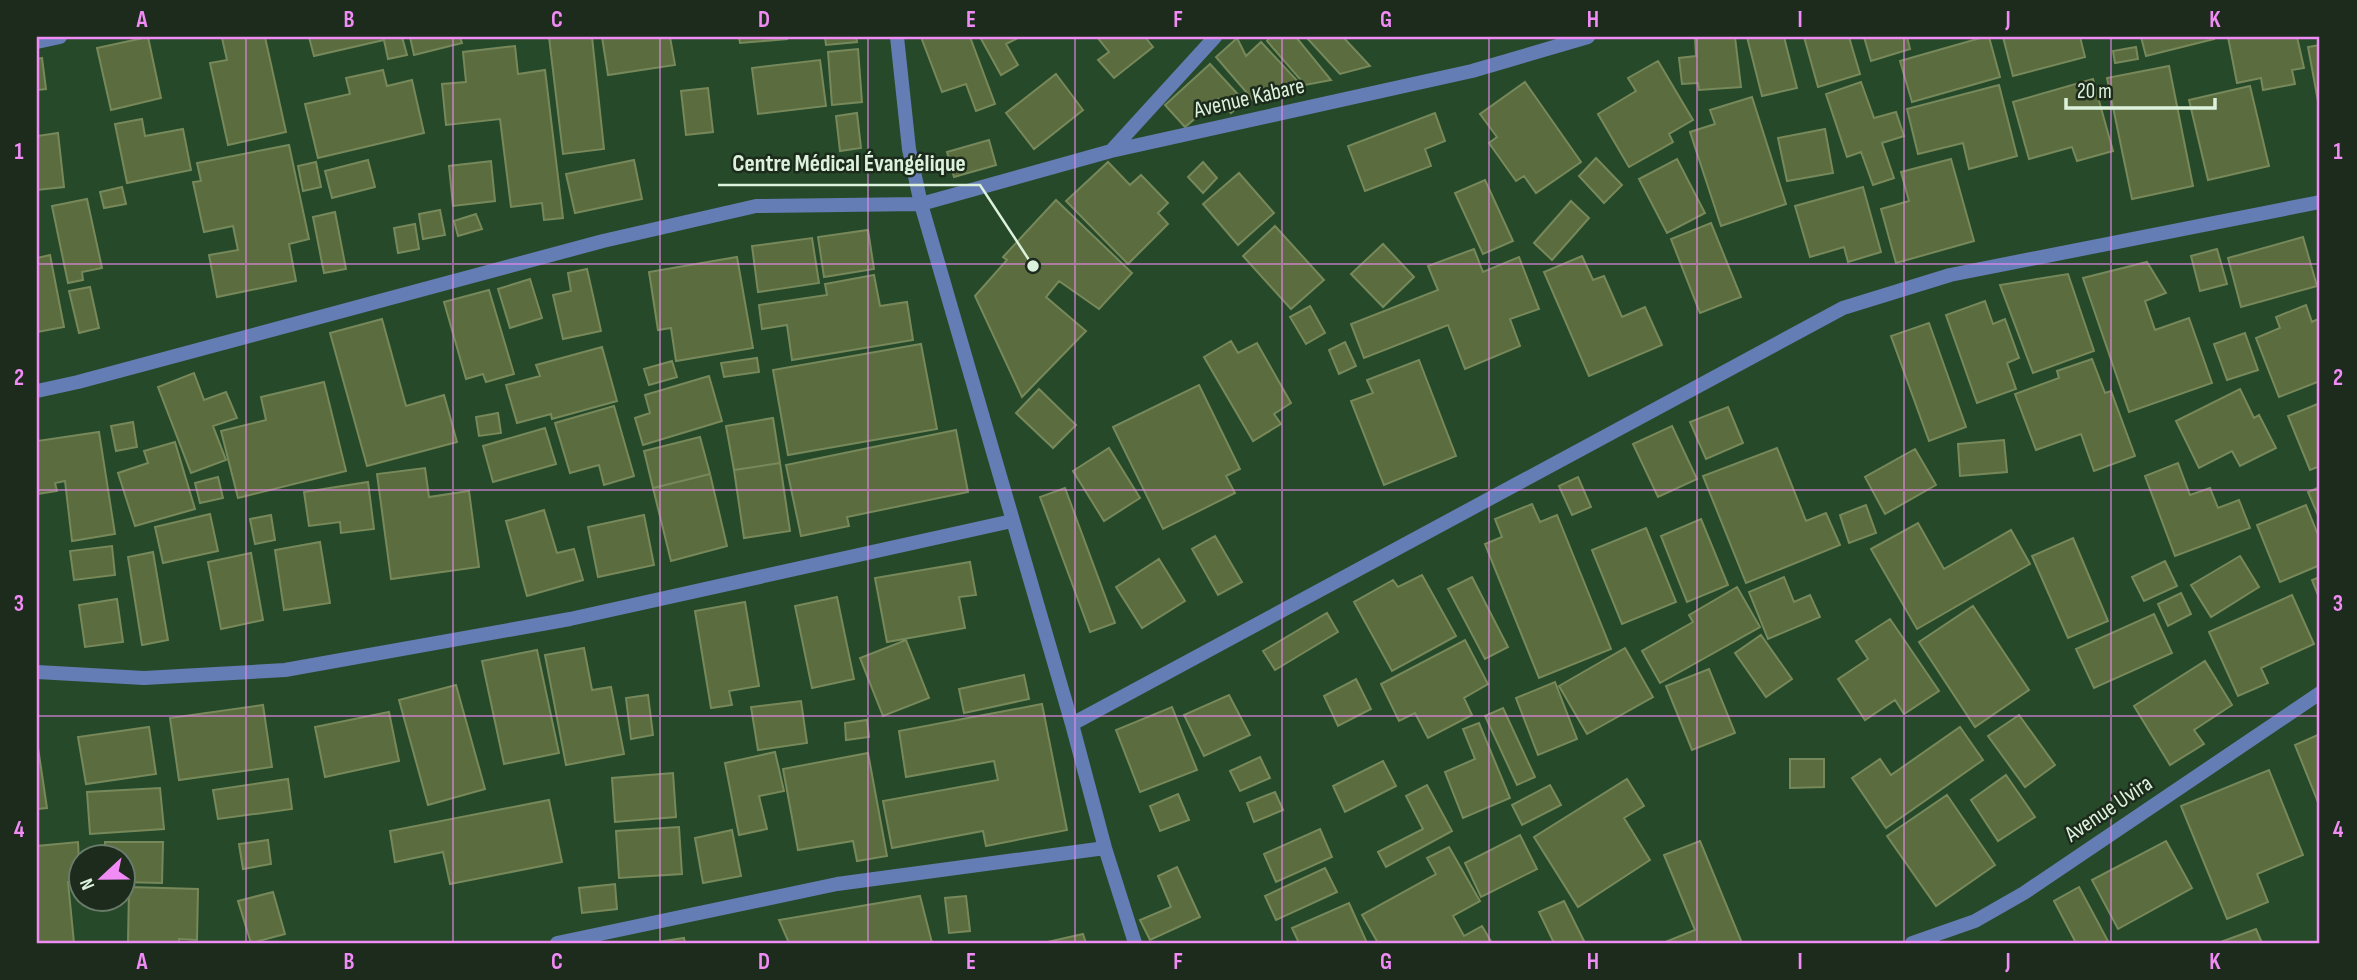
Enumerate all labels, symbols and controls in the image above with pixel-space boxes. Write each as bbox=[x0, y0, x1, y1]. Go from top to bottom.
text: A bbox=[136, 6, 149, 34]
text: B bbox=[344, 6, 355, 34]
text: C bbox=[551, 6, 563, 34]
text: D bbox=[758, 6, 770, 34]
text: E bbox=[966, 6, 976, 34]
text: F bbox=[1173, 6, 1183, 34]
text: G bbox=[1380, 6, 1392, 34]
text: H bbox=[1587, 6, 1599, 34]
text: I bbox=[1797, 6, 1803, 34]
text: J bbox=[2004, 6, 2011, 34]
text: K bbox=[2209, 6, 2221, 34]
scale bar bbox=[2066, 66, 2215, 110]
street label: Avenue Kabare bbox=[1190, 72, 1307, 125]
text: 20 m bbox=[2077, 79, 2112, 104]
text: 1 bbox=[14, 138, 24, 166]
text: 1 bbox=[2333, 138, 2343, 166]
callout: Centre Médical Évangélique bbox=[718, 140, 980, 185]
text: Centre Médical Évangélique bbox=[732, 149, 966, 178]
text: 2 bbox=[14, 364, 24, 392]
text: 2 bbox=[2333, 364, 2343, 392]
text: 3 bbox=[14, 590, 24, 618]
text: 3 bbox=[2333, 590, 2343, 618]
street label: Avenue Uvira bbox=[2059, 769, 2158, 849]
text: 4 bbox=[14, 816, 25, 844]
text: 4 bbox=[2333, 816, 2344, 844]
north arrow bbox=[66, 844, 136, 914]
text: N bbox=[75, 875, 100, 893]
text: A bbox=[136, 948, 149, 976]
text: B bbox=[344, 948, 355, 976]
text: C bbox=[551, 948, 563, 976]
text: D bbox=[758, 948, 770, 976]
text: E bbox=[966, 948, 976, 976]
text: F bbox=[1173, 948, 1183, 976]
text: G bbox=[1380, 948, 1392, 976]
text: H bbox=[1587, 948, 1599, 976]
text: I bbox=[1797, 948, 1803, 976]
text: J bbox=[2004, 948, 2011, 976]
text: K bbox=[2209, 948, 2221, 976]

